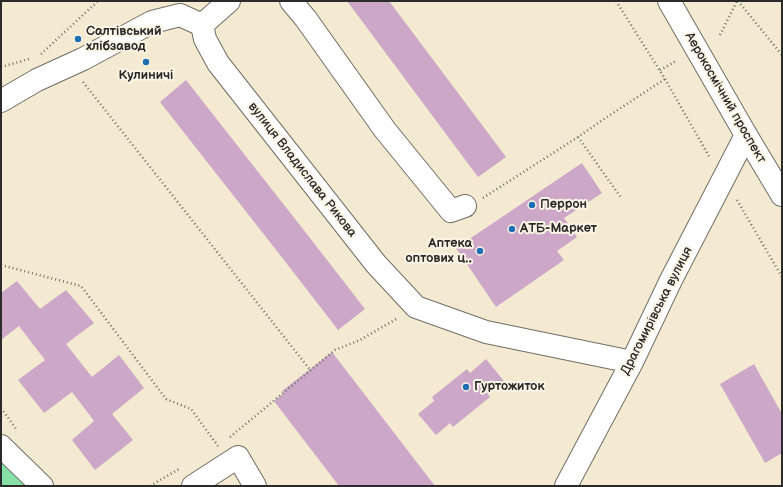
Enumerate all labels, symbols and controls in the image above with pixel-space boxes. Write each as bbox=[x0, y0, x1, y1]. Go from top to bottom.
place label: Салтівський хлібзавод bbox=[86, 24, 161, 55]
street label: Аерокосмічний проспект bbox=[681, 30, 769, 166]
marker: Салтівський хлібзавод bbox=[73, 34, 83, 44]
marker: Кулиничі bbox=[141, 57, 151, 67]
place label: Кулиничі bbox=[119, 68, 173, 84]
street label: вулиця Владислава Рикова bbox=[244, 99, 360, 241]
place label: Перрон bbox=[540, 197, 587, 213]
marker: Перрон bbox=[527, 200, 537, 210]
place label: АТБ-Маркет bbox=[520, 221, 597, 237]
marker: АТБ-Маркет bbox=[507, 224, 517, 234]
place label: Аптека оптових ц‥ bbox=[405, 236, 472, 267]
street label: Драгомирівська вулиця bbox=[618, 244, 696, 378]
marker: Аптека оптових ц‥ bbox=[475, 246, 485, 256]
place label: Гуртожиток bbox=[474, 379, 545, 395]
marker: Гуртожиток bbox=[461, 382, 471, 392]

